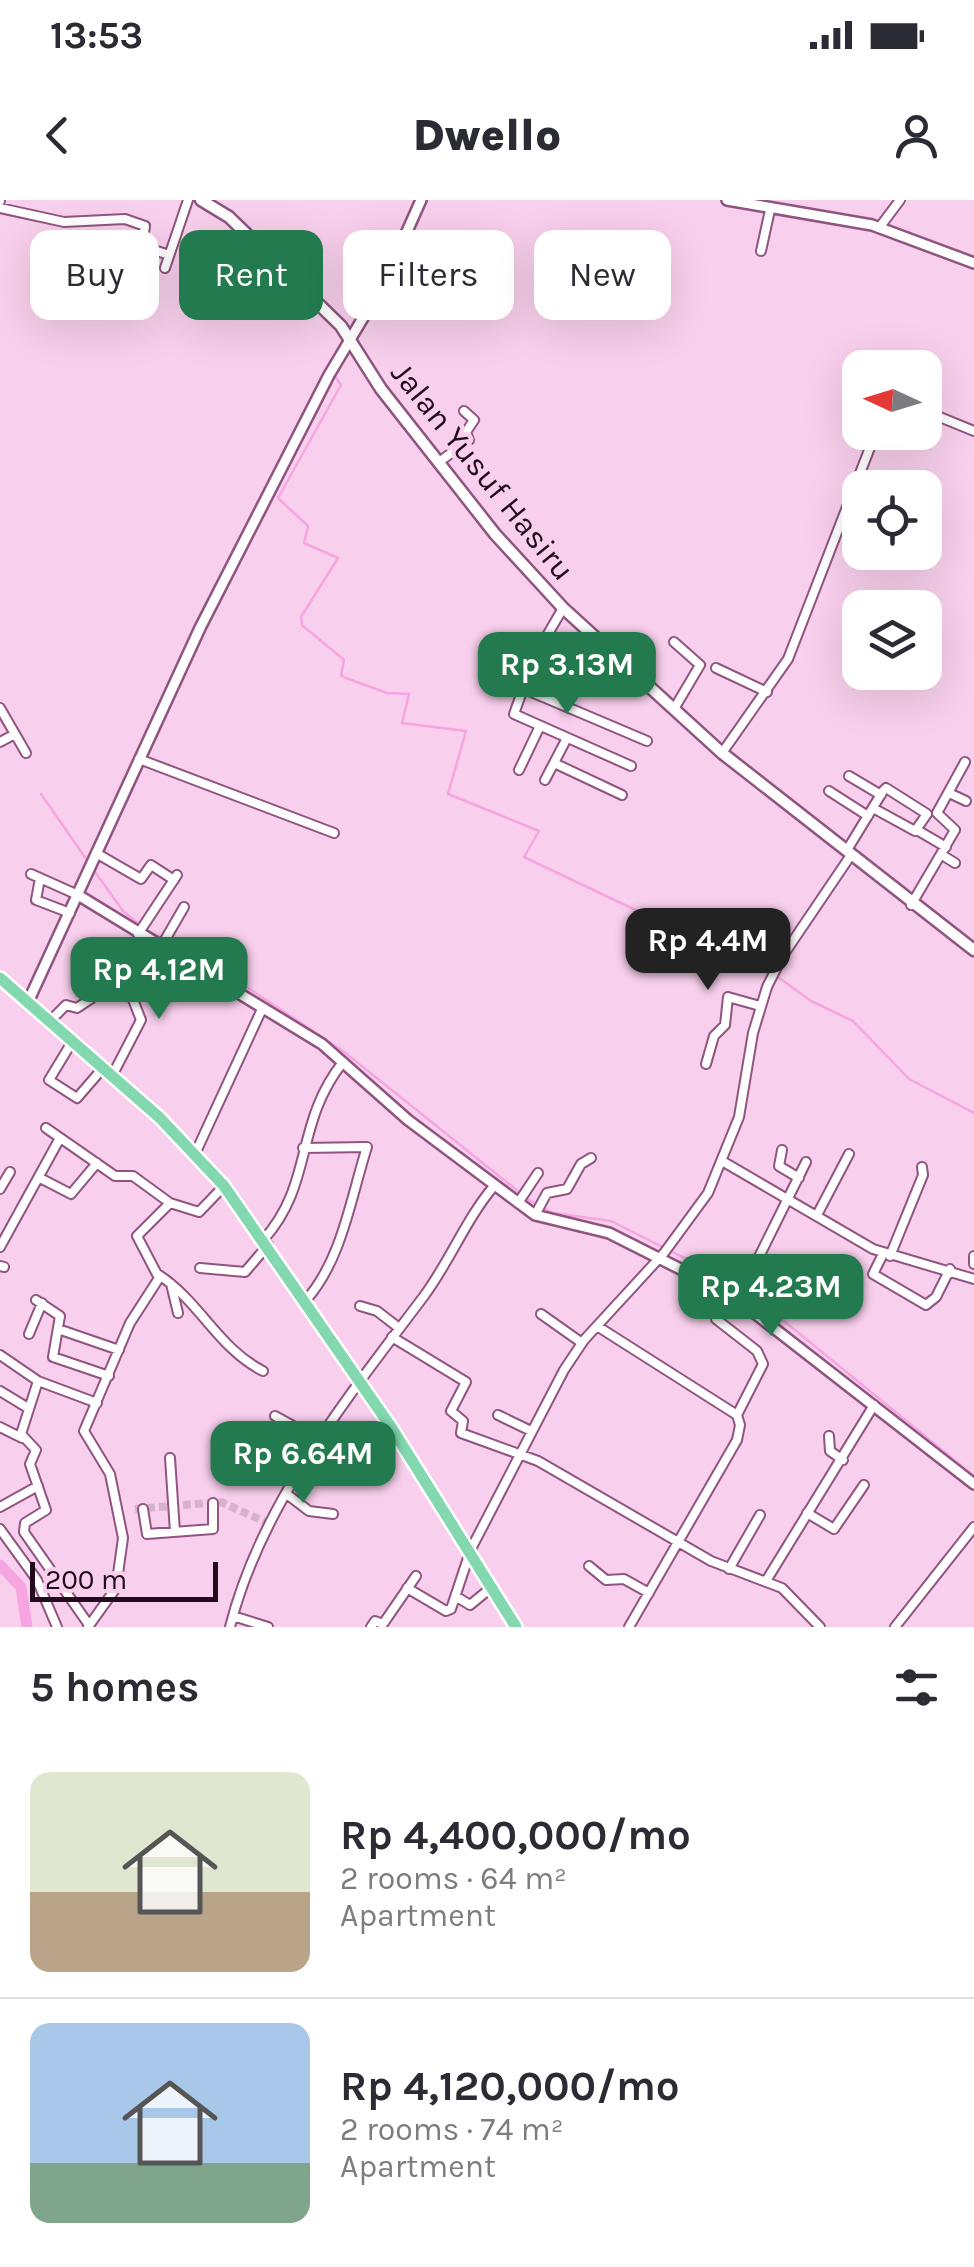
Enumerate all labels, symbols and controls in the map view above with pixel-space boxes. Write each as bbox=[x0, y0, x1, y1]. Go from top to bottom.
text: 13:53 bbox=[50, 13, 143, 58]
icon: back bbox=[30, 108, 85, 163]
icon: person bbox=[889, 108, 944, 163]
text: Dwello bbox=[413, 109, 561, 161]
chip: Buy bbox=[30, 230, 159, 320]
chip: Rent bbox=[179, 230, 323, 320]
chip: Filters bbox=[343, 230, 514, 320]
chip: New bbox=[534, 230, 671, 320]
north arrow bbox=[842, 350, 942, 450]
map controls bbox=[842, 350, 942, 690]
street label: Jalan Yusuf Hasiru bbox=[383, 355, 582, 588]
button: locate bbox=[842, 470, 942, 570]
button: layers bbox=[842, 590, 942, 690]
pin: Rp 3.13M bbox=[464, 632, 670, 717]
text: Rp 3.13M bbox=[500, 646, 634, 683]
pin: Rp 4.4M bbox=[616, 908, 800, 993]
text: Rp 4.4M bbox=[647, 922, 769, 959]
pin: Rp 4.12M bbox=[56, 937, 262, 1022]
text: Rp 4.12M bbox=[93, 951, 225, 988]
pin: Rp 4.23M bbox=[668, 1254, 874, 1339]
text: Rp 4.23M bbox=[700, 1268, 842, 1305]
pin: Rp 6.64M bbox=[200, 1421, 406, 1506]
text: Rp 6.64M bbox=[233, 1435, 373, 1472]
scale bar bbox=[30, 1557, 218, 1602]
text: 200 m bbox=[45, 1563, 127, 1596]
icon: filters bbox=[889, 1660, 944, 1715]
text: 5 homes bbox=[30, 1662, 199, 1712]
text: Rp 4,400,000/mo bbox=[340, 1810, 691, 1860]
icon: home bbox=[110, 1812, 230, 1932]
text: 2 rooms · 64 m² bbox=[340, 1860, 567, 1897]
text: Apartment bbox=[340, 1897, 496, 1934]
text: Rp 4,120,000/mo bbox=[340, 2061, 680, 2111]
icon: home bbox=[110, 2063, 230, 2183]
text: 2 rooms · 74 m² bbox=[340, 2111, 564, 2148]
text: Apartment bbox=[340, 2148, 496, 2185]

